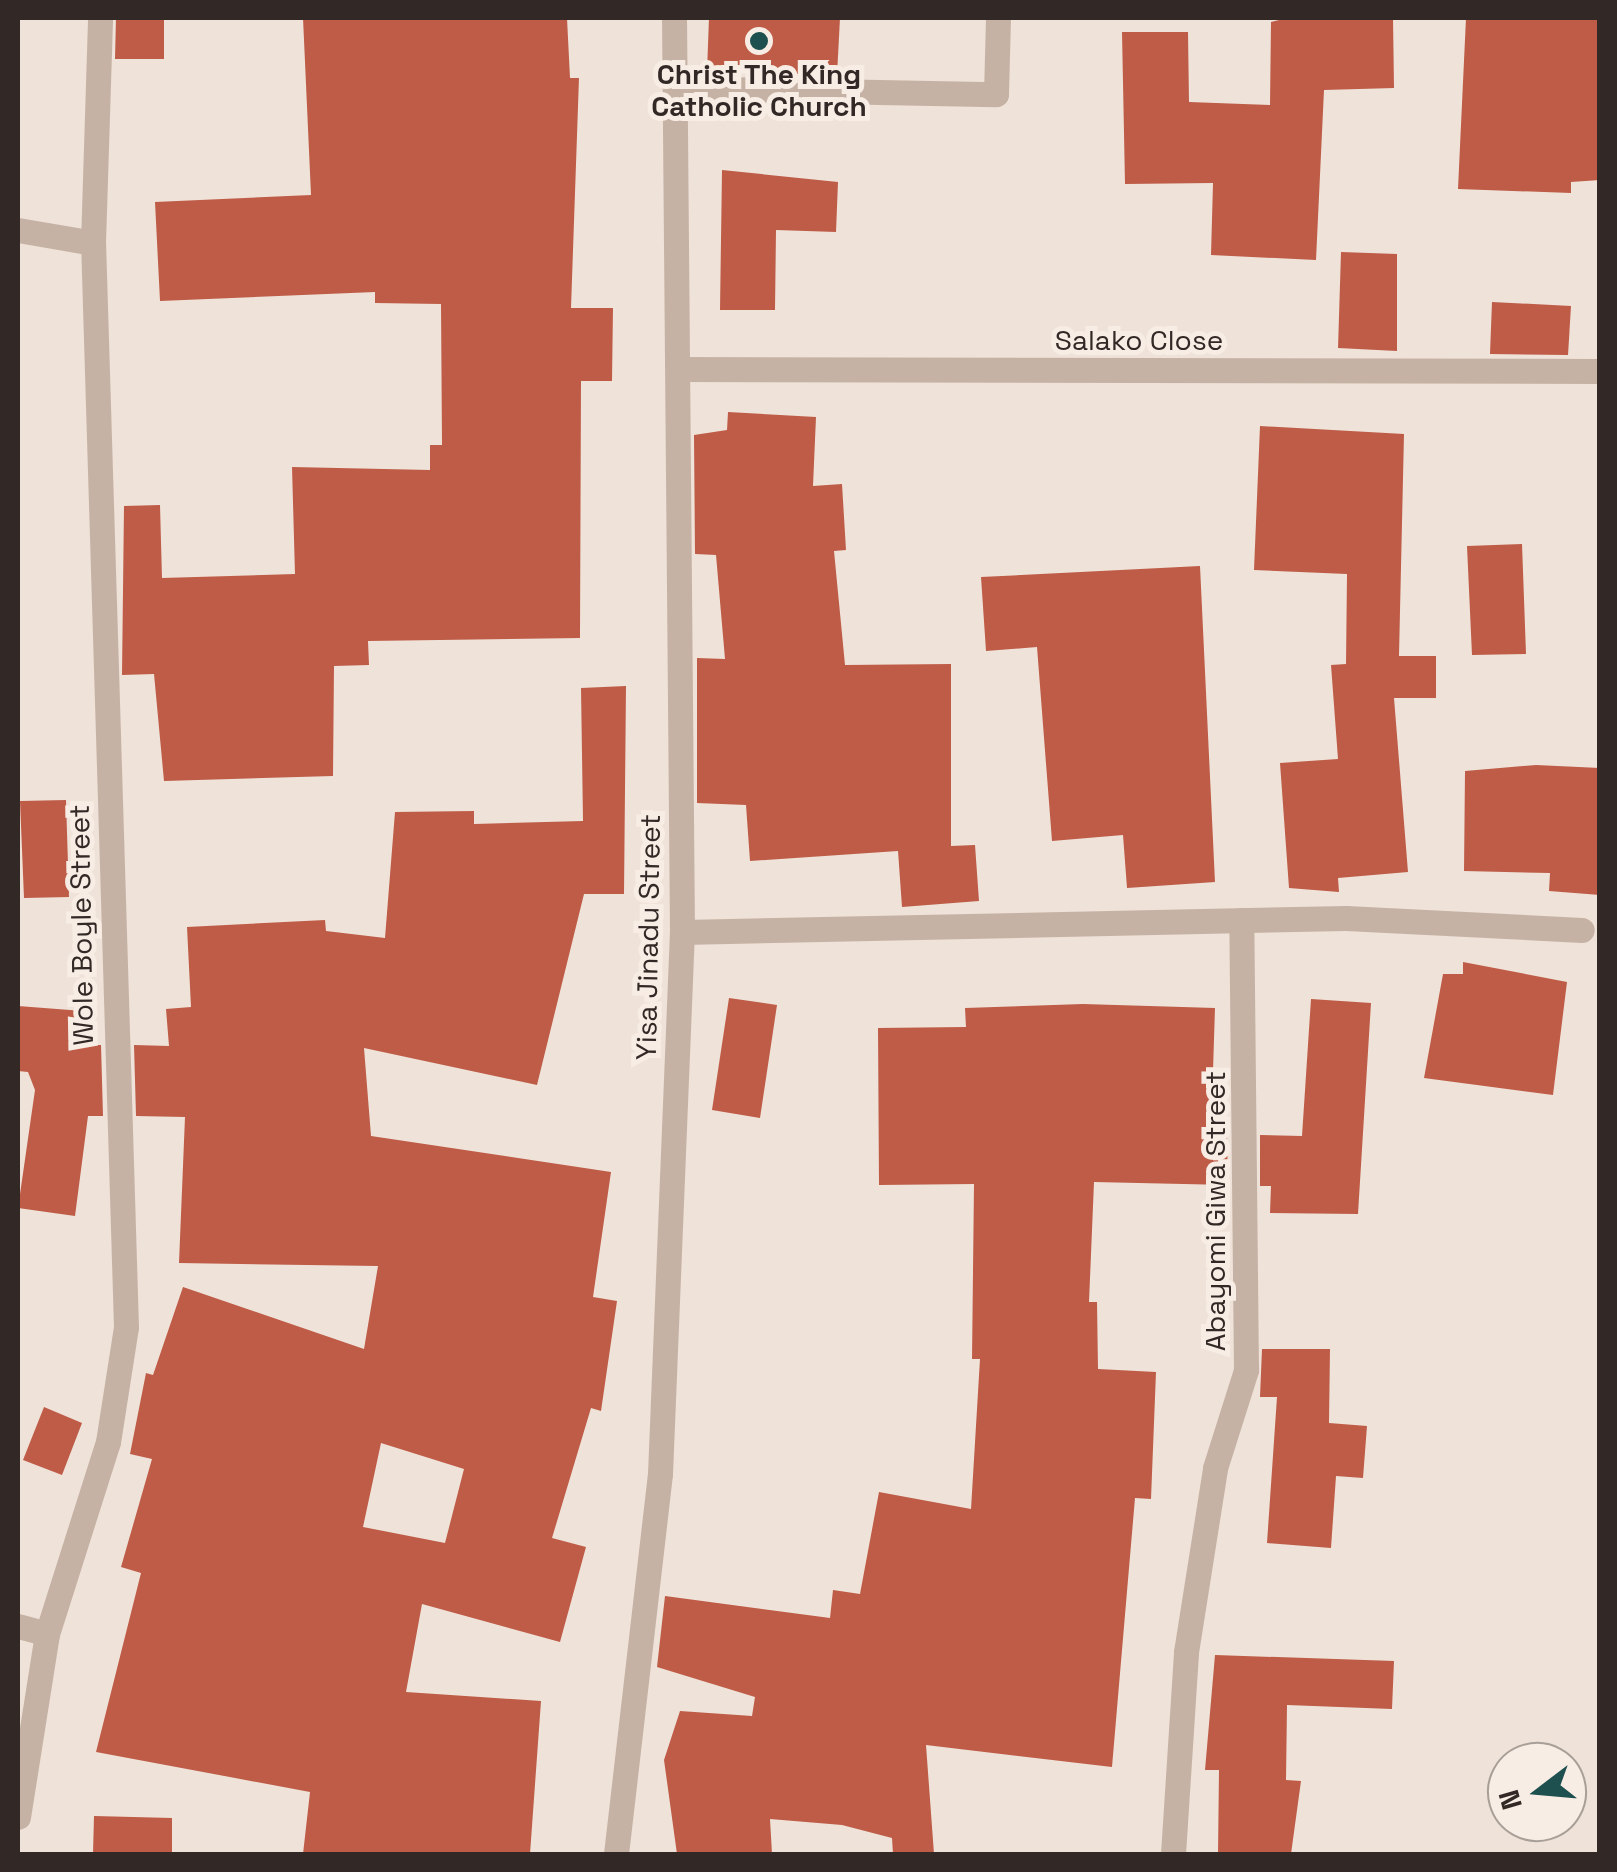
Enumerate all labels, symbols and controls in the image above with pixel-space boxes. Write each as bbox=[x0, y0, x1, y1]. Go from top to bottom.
marker: Christ The King Catholic Church bbox=[748, 30, 770, 52]
place label: Christ The King Catholic Church bbox=[651, 57, 867, 123]
street label: Salako Close bbox=[1055, 323, 1223, 357]
street label: Wole Boyle Street bbox=[62, 804, 100, 1046]
street label: Yisa Jinadu Street bbox=[629, 814, 667, 1060]
street label: Abayomi Giwa Street bbox=[1198, 1071, 1232, 1351]
north arrow bbox=[1487, 1742, 1587, 1842]
text: N bbox=[1490, 1786, 1530, 1814]

